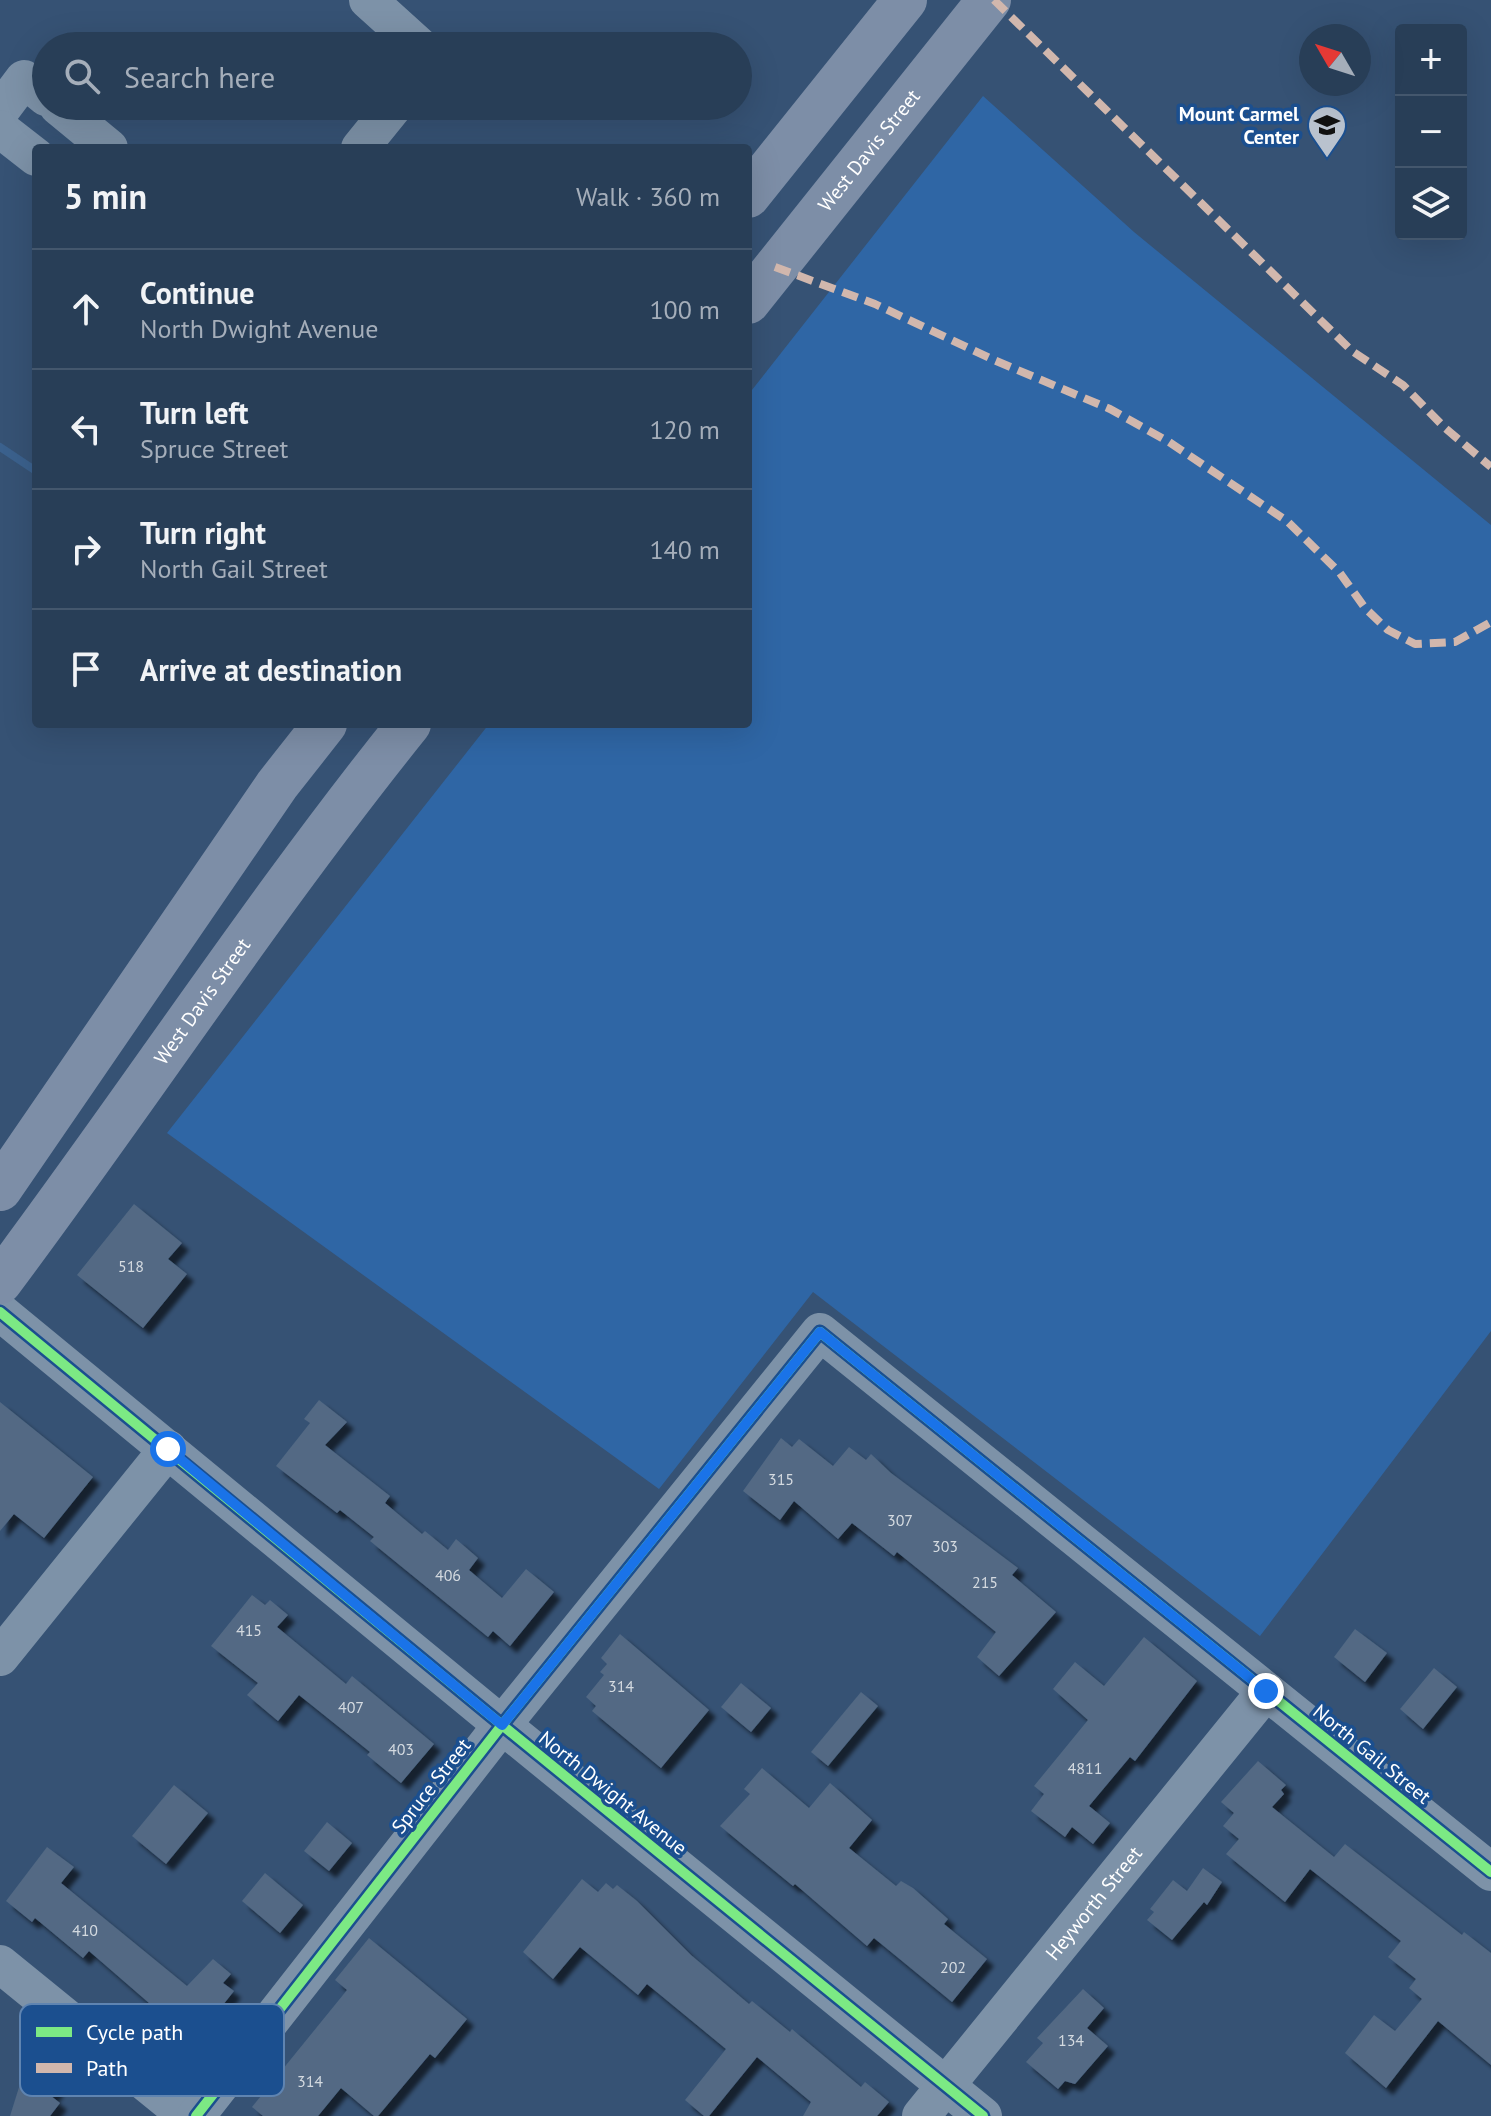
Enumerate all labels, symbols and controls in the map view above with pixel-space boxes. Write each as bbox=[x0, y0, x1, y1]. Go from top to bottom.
north arrow bbox=[1299, 24, 1371, 96]
map controls bbox=[1395, 24, 1467, 240]
button: + bbox=[1395, 24, 1467, 96]
search box bbox=[32, 32, 752, 120]
icon: search bbox=[60, 54, 104, 98]
text: Search here bbox=[124, 57, 275, 96]
street label: West Davis Street bbox=[812, 84, 926, 217]
button: − bbox=[1395, 96, 1467, 168]
place label: Mount Carmel Center bbox=[1179, 101, 1299, 150]
school or university icon: Mount Carmel Center bbox=[1306, 104, 1348, 159]
button: layers bbox=[1395, 168, 1467, 240]
text: 5 min bbox=[64, 174, 147, 218]
text: Walk · 360 m bbox=[576, 180, 720, 213]
text: Continue bbox=[140, 273, 254, 312]
icon: ahead bbox=[64, 287, 108, 331]
text: 100 m bbox=[649, 293, 720, 326]
text: North Dwight Avenue bbox=[140, 312, 378, 345]
text: Turn left bbox=[140, 393, 248, 432]
icon: left bbox=[64, 407, 108, 451]
text: 120 m bbox=[649, 413, 720, 446]
text: Spruce Street bbox=[140, 432, 288, 465]
text: Turn right bbox=[140, 513, 266, 552]
icon: right bbox=[64, 527, 108, 571]
text: 140 m bbox=[649, 533, 720, 566]
text: North Gail Street bbox=[140, 552, 328, 585]
icon: arrive bbox=[64, 647, 108, 691]
text: Arrive at destination bbox=[140, 650, 402, 689]
street label: West Davis Street bbox=[148, 933, 256, 1070]
house number: 518 bbox=[118, 1256, 144, 1276]
route start bbox=[150, 1431, 186, 1467]
house number: 315 bbox=[768, 1469, 794, 1489]
house number: 307 bbox=[887, 1510, 913, 1530]
house number: 303 bbox=[932, 1536, 958, 1556]
house number: 406 bbox=[435, 1565, 461, 1585]
house number: 215 bbox=[972, 1572, 998, 1592]
house number: 415 bbox=[236, 1620, 262, 1640]
route end bbox=[1248, 1673, 1284, 1709]
house number: 314 bbox=[608, 1676, 634, 1696]
house number: 407 bbox=[338, 1697, 364, 1717]
street label: North Gail Street bbox=[1308, 1698, 1436, 1810]
street label: North Dwight Avenue bbox=[534, 1725, 692, 1861]
street label: Spruce Street bbox=[386, 1733, 477, 1839]
house number: 403 bbox=[388, 1739, 414, 1759]
house number: 4811 bbox=[1068, 1758, 1102, 1778]
street label: Heyworth Street bbox=[1040, 1841, 1148, 1966]
house number: 410 bbox=[72, 1920, 98, 1940]
house number: 202 bbox=[940, 1957, 966, 1977]
legend bbox=[20, 2004, 284, 2096]
text: Cycle path bbox=[86, 2018, 183, 2046]
house number: 134 bbox=[1058, 2030, 1084, 2050]
text: Path bbox=[86, 2054, 128, 2082]
house number: 314 bbox=[297, 2071, 323, 2091]

